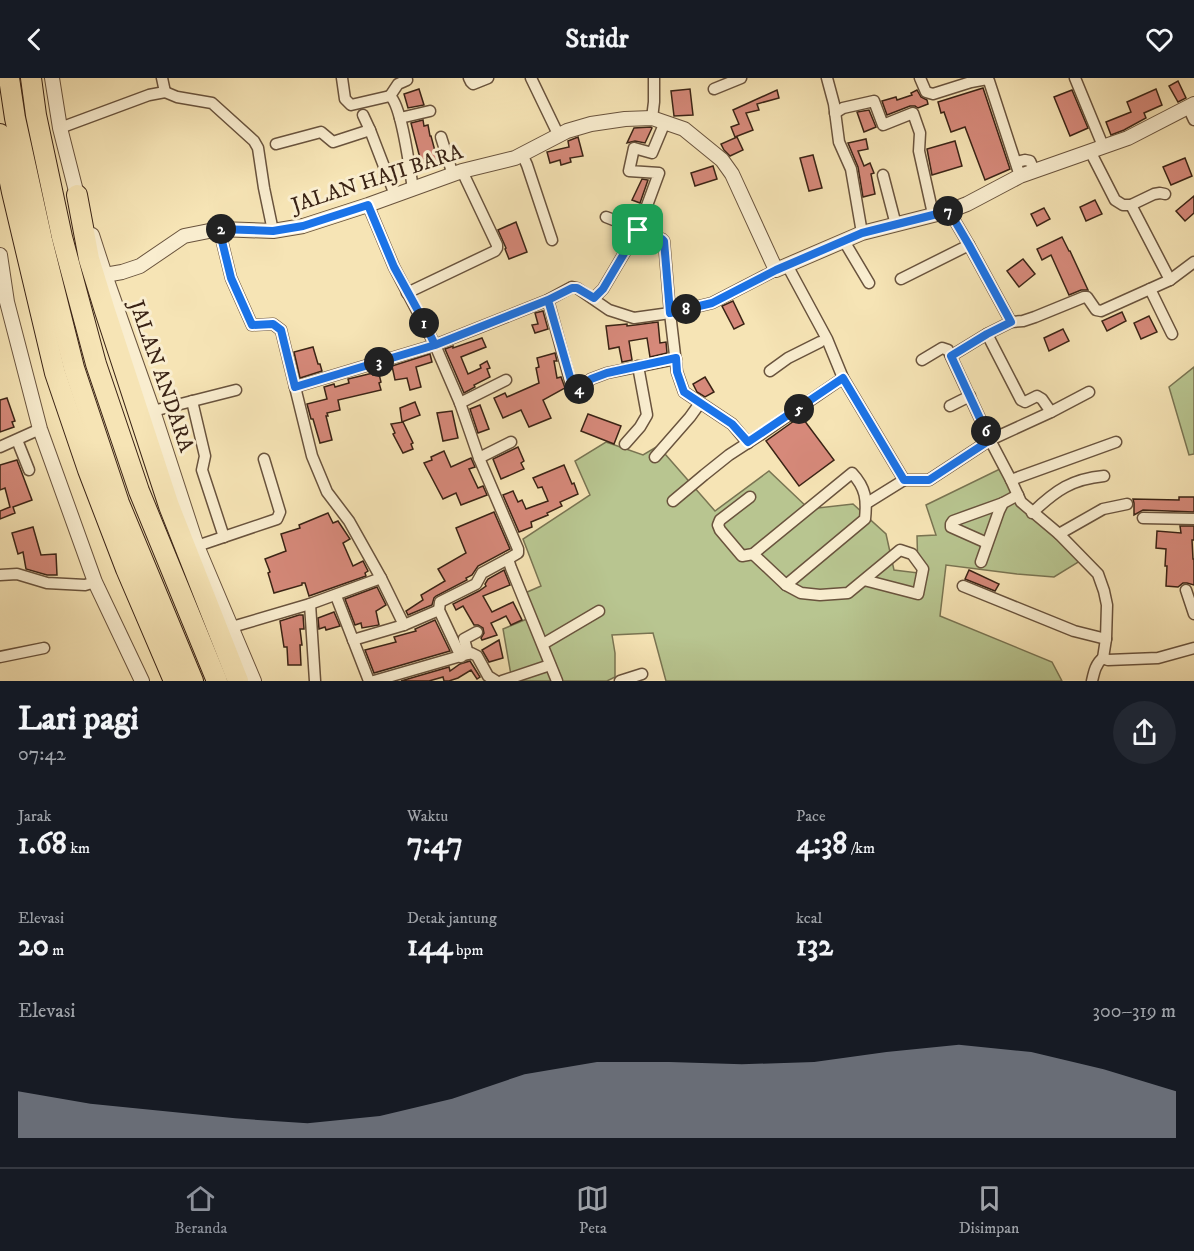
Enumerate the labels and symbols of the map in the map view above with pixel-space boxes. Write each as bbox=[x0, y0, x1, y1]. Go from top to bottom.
street label: JALAN HAJI BARA bbox=[287, 139, 467, 219]
pin: 7 bbox=[933, 196, 963, 226]
pin bbox=[612, 204, 663, 255]
pin: 2 bbox=[206, 214, 236, 244]
pin: 8 bbox=[671, 294, 701, 324]
street label: JALAN ANDARA bbox=[122, 295, 199, 456]
pin: 1 bbox=[409, 308, 439, 338]
pin: 3 bbox=[364, 347, 394, 377]
pin: 4 bbox=[564, 374, 594, 404]
pin: 5 bbox=[784, 394, 814, 424]
pin: 6 bbox=[971, 416, 1001, 446]

